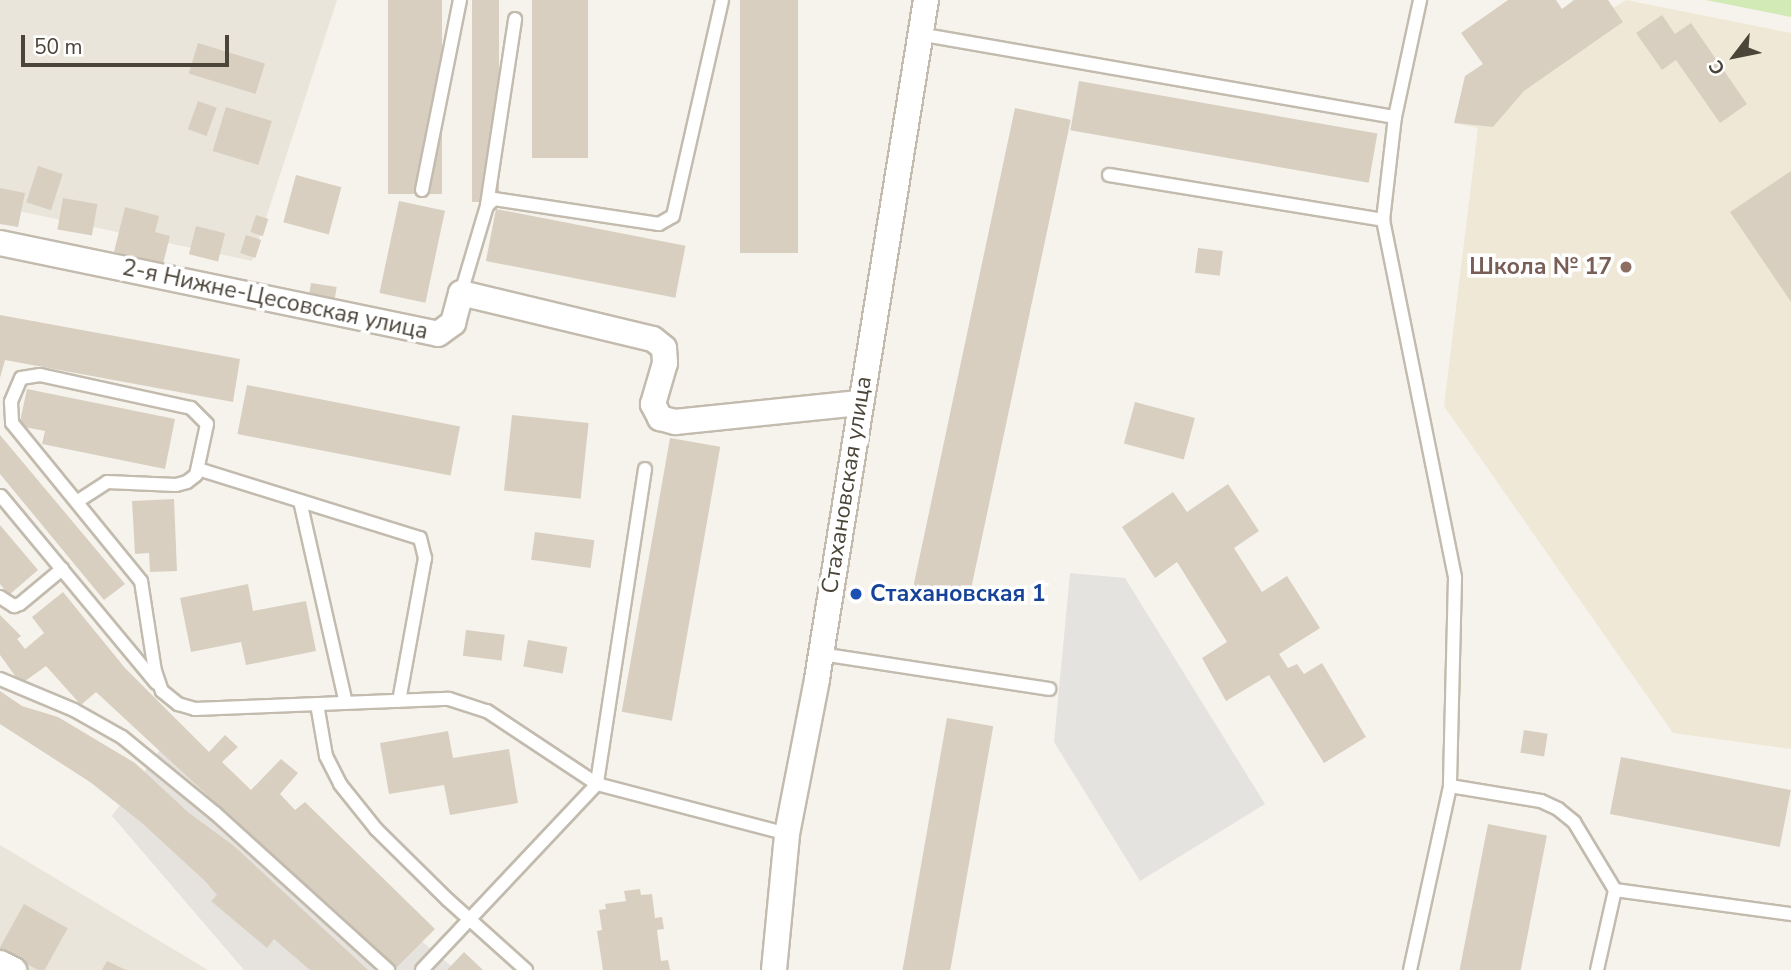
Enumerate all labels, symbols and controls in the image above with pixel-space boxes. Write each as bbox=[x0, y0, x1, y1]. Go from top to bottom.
scale bar bbox=[24, 21, 233, 65]
north arrow bbox=[1700, 21, 1770, 91]
text: 50 m bbox=[34, 33, 83, 61]
text: С bbox=[1703, 55, 1732, 79]
place label: Школа № 17 bbox=[1469, 253, 1612, 281]
street label: 2-я Нижне-Цесовская улица bbox=[120, 254, 430, 346]
marker: Школа № 17 bbox=[1618, 259, 1634, 275]
street label: Стахановская улица bbox=[816, 374, 878, 596]
place label: Стахановская 1 bbox=[870, 580, 1046, 608]
marker: Стахановская 1 bbox=[848, 586, 864, 602]

